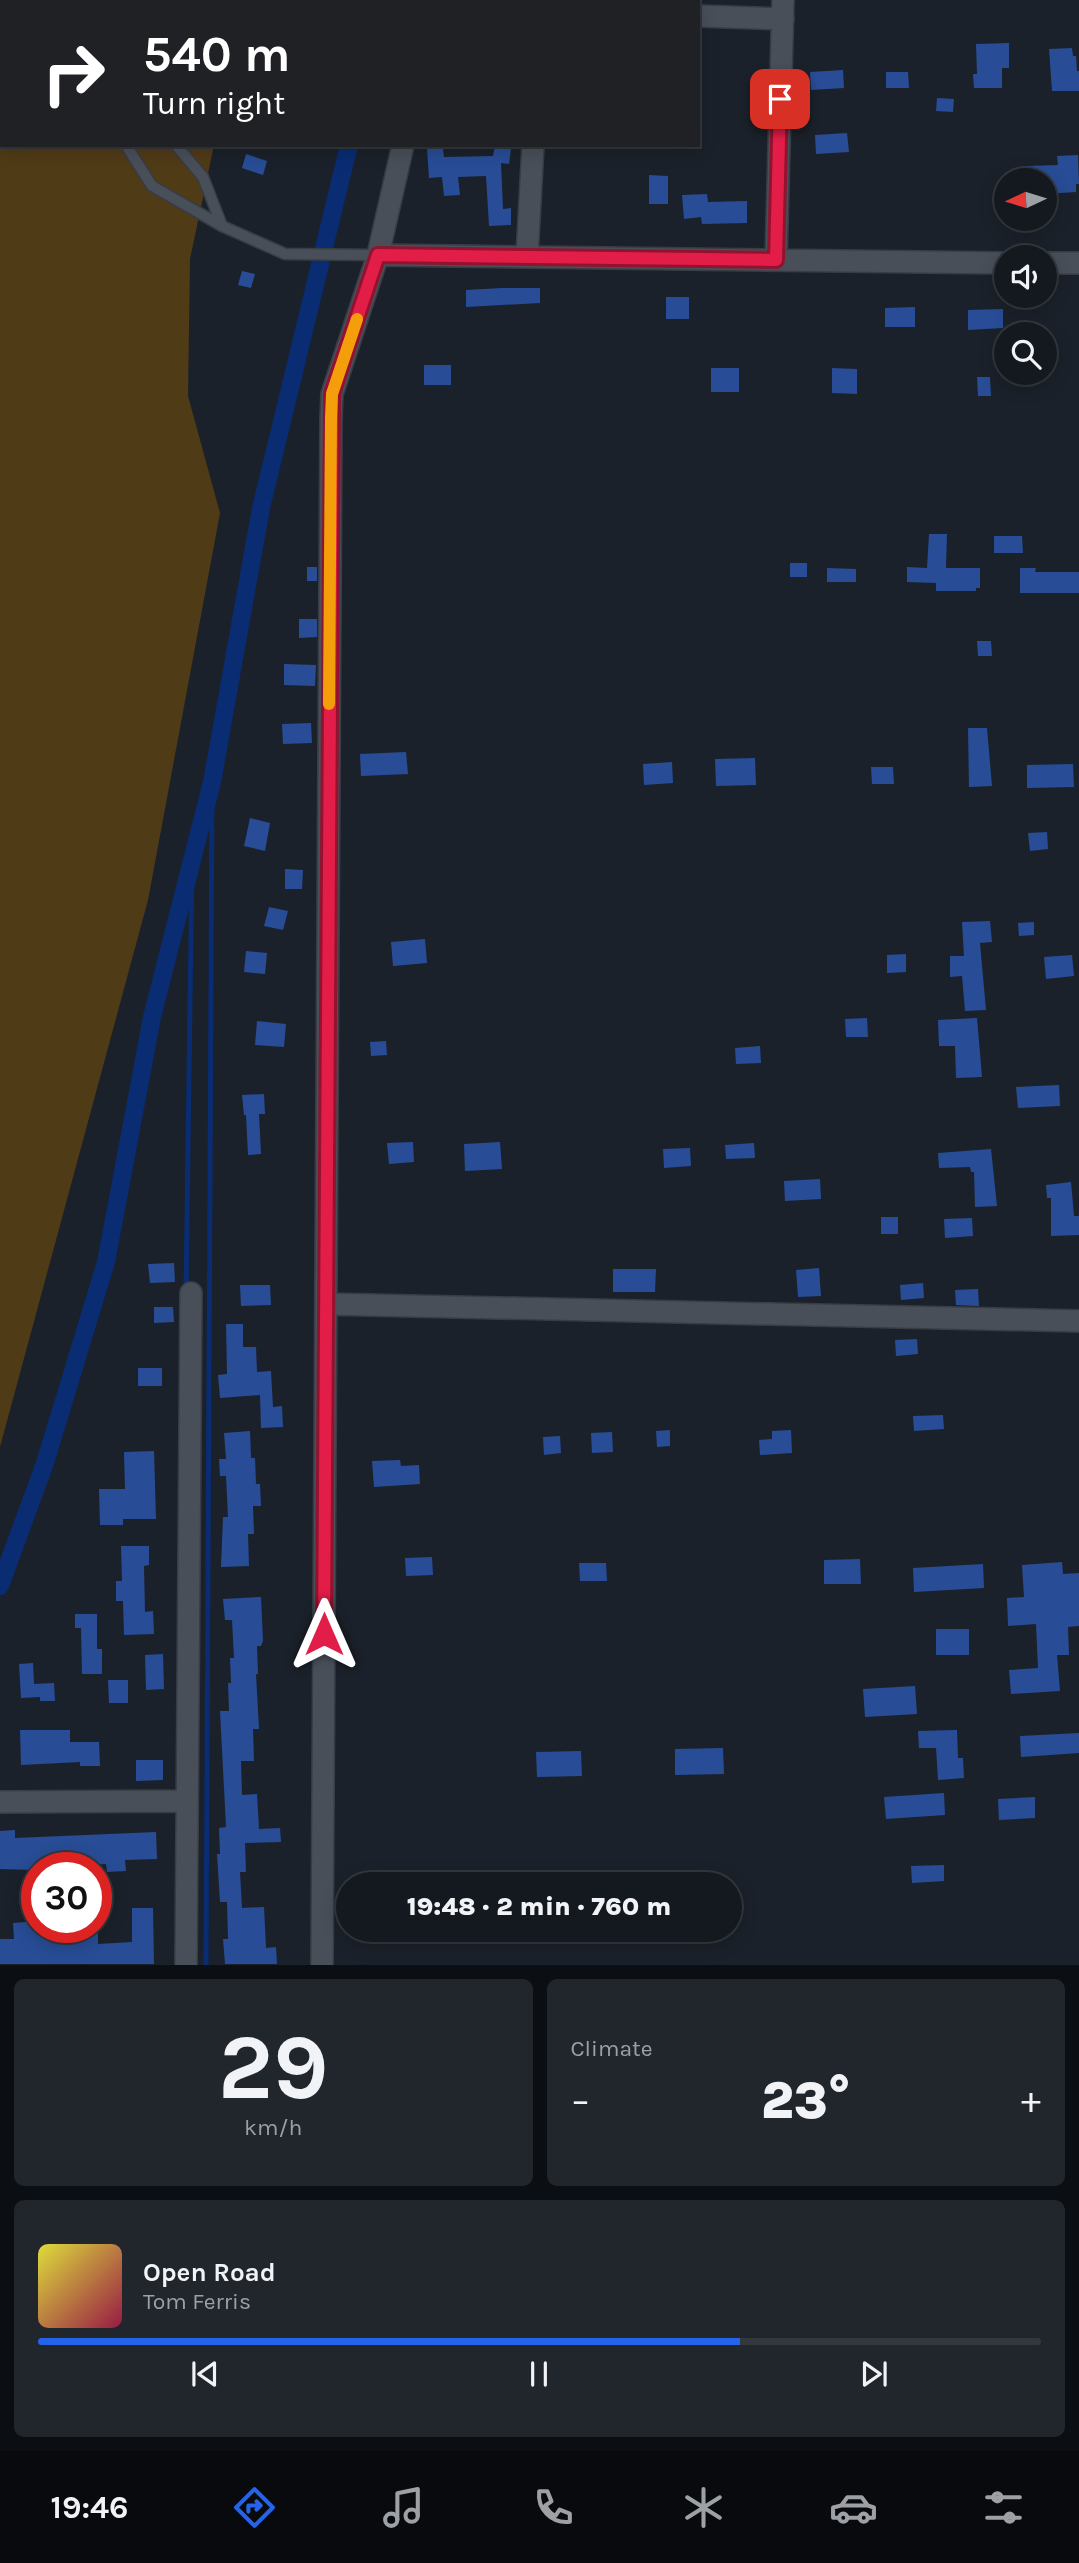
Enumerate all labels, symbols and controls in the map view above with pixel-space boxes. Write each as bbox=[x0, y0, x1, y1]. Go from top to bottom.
text: 540 m bbox=[143, 26, 291, 83]
icon: right bbox=[28, 28, 119, 119]
pin bbox=[750, 69, 810, 129]
icon: arrive bbox=[761, 80, 799, 118]
text: Turn right bbox=[143, 85, 285, 122]
north arrow bbox=[994, 168, 1057, 231]
map controls bbox=[994, 168, 1057, 385]
button: sound bbox=[994, 245, 1057, 308]
button: search bbox=[994, 322, 1057, 385]
position arrow bbox=[287, 1597, 361, 1671]
speed limit sign: 30 bbox=[21, 1852, 112, 1943]
text: 19:48 · 2 min · 760 m bbox=[407, 1891, 671, 1922]
text: 29 bbox=[218, 2015, 329, 2121]
text: Climate bbox=[571, 2035, 653, 2062]
text: 23° bbox=[761, 2070, 851, 2131]
text: − bbox=[571, 2078, 590, 2123]
text: + bbox=[1021, 2078, 1041, 2123]
text: km/h bbox=[244, 2114, 302, 2141]
text: Open Road bbox=[143, 2257, 276, 2288]
text: Tom Ferris bbox=[143, 2288, 251, 2315]
icon: previous bbox=[186, 2355, 224, 2393]
icon: pause bbox=[520, 2355, 558, 2393]
icon: next bbox=[855, 2355, 893, 2393]
icon: directions bbox=[230, 2483, 279, 2532]
icon: music bbox=[379, 2483, 428, 2532]
icon: phone bbox=[529, 2483, 578, 2532]
icon: climate bbox=[679, 2483, 728, 2532]
icon: car bbox=[829, 2483, 878, 2532]
icon: filters bbox=[979, 2483, 1028, 2532]
text: 19:46 bbox=[50, 2489, 129, 2526]

